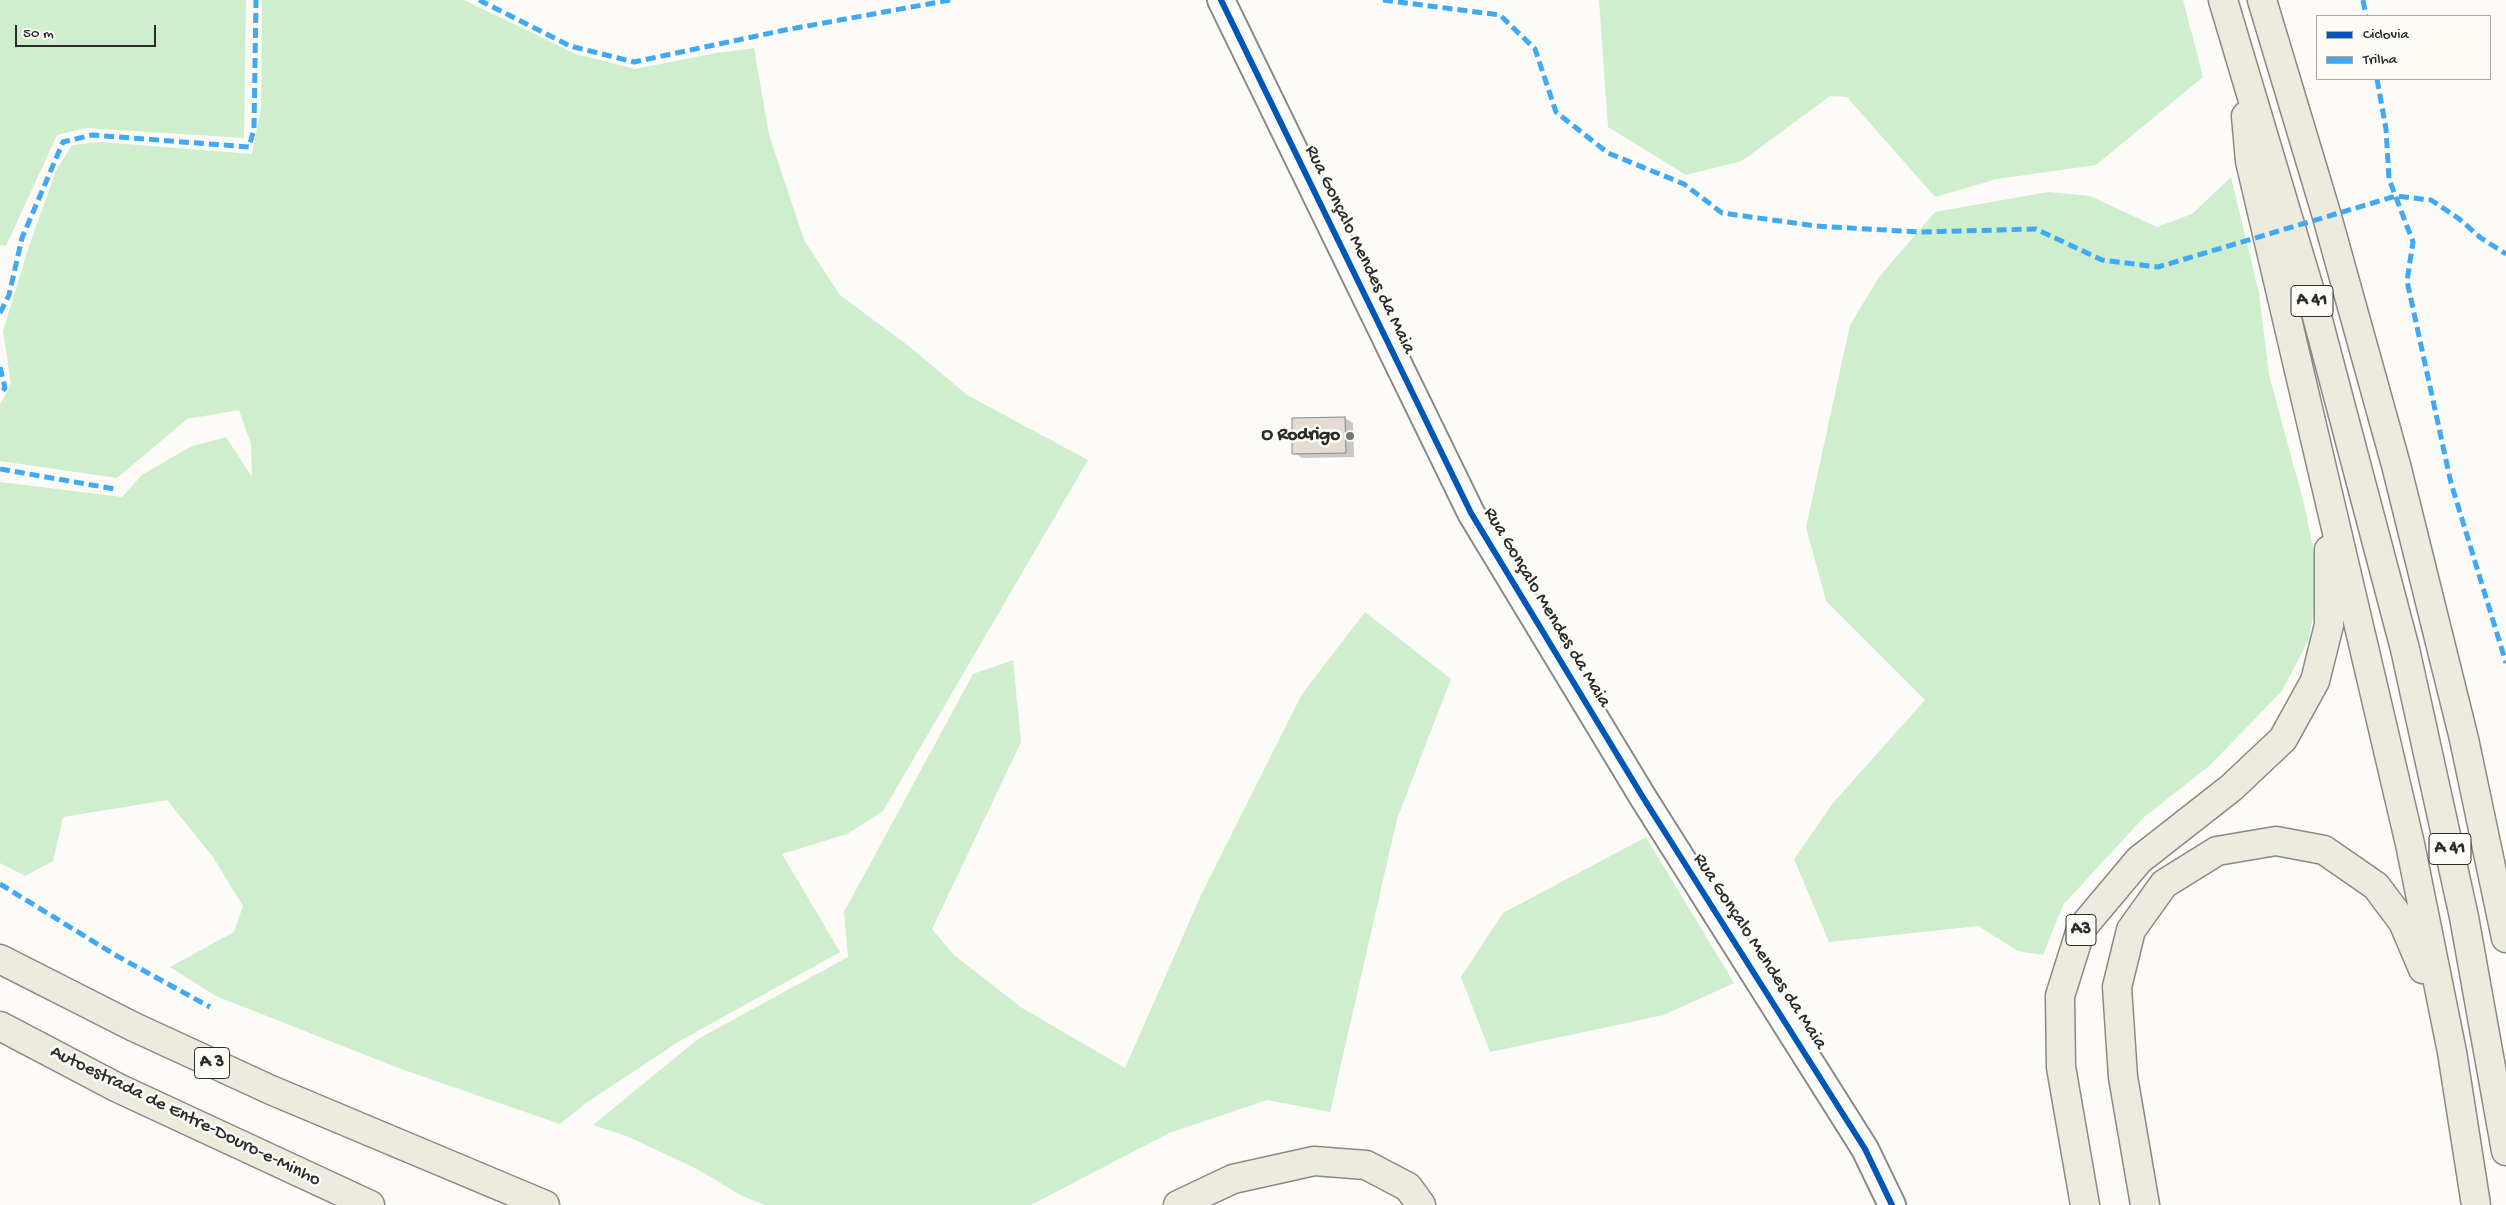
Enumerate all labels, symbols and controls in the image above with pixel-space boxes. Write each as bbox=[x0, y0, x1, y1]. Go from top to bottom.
scale bar bbox=[18, 15, 159, 47]
legend bbox=[2316, 15, 2491, 80]
text: 50 m bbox=[23, 25, 54, 43]
text: Ciclovia bbox=[2363, 26, 2409, 44]
text: Trilha bbox=[2363, 51, 2397, 69]
street label: Rua Gonçalo Mendes da Maia bbox=[1298, 142, 1420, 358]
road number: A 41 bbox=[2291, 286, 2333, 316]
place label: O Rodrigo bbox=[1262, 425, 1340, 447]
marker: O Rodrigo bbox=[1344, 430, 1356, 442]
street label: Rua Gonçalo Mendes da Maia bbox=[1477, 504, 1615, 712]
road number: A 41 bbox=[2429, 834, 2471, 864]
street label: Rua Gonçalo Mendes da Maia bbox=[1687, 850, 1831, 1054]
road number: A3 bbox=[2066, 914, 2096, 946]
street label: Autoestrada de Entre-Douro-e-Minho bbox=[46, 1041, 324, 1193]
road number: A 3 bbox=[194, 1048, 230, 1078]

